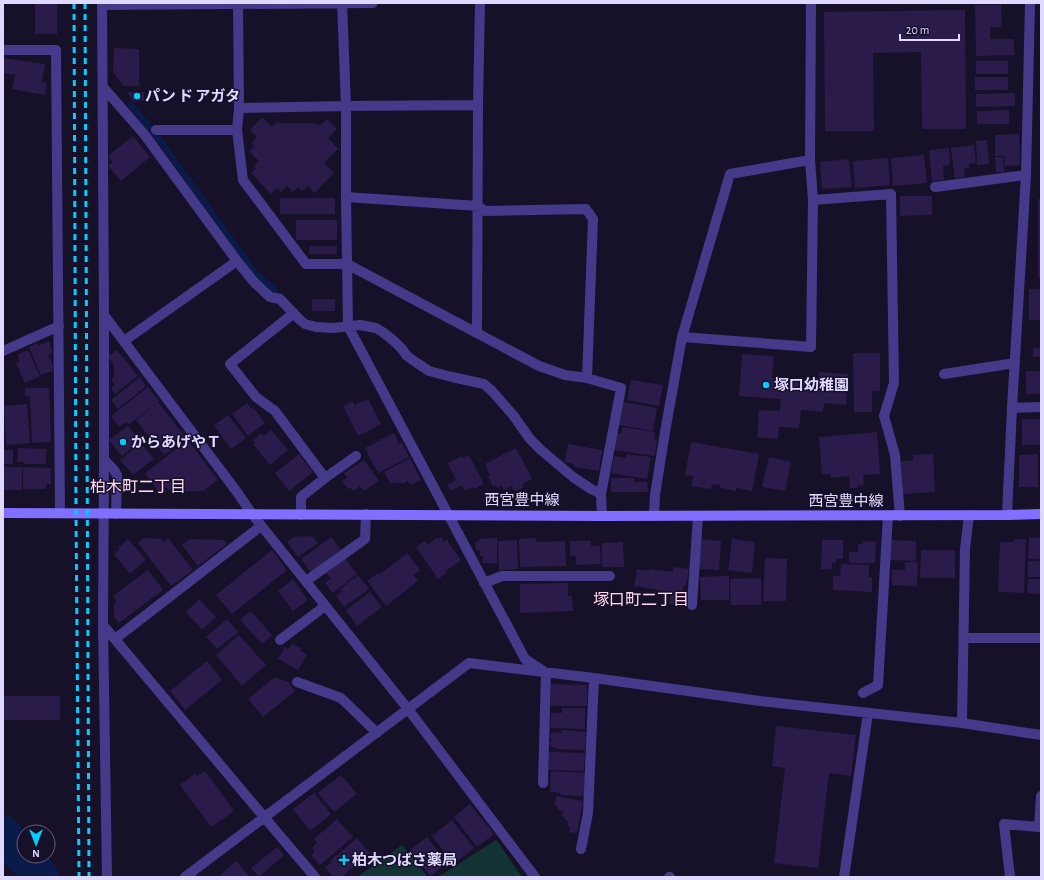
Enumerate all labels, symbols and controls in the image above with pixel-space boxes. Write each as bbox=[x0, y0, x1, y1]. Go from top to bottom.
scale bar bbox=[900, 16, 959, 42]
text: 20 m bbox=[906, 24, 929, 36]
place label: パン ド アガタ bbox=[145, 88, 240, 104]
marker: パン ド アガタ bbox=[132, 91, 142, 101]
place label: 塚口幼稚園 bbox=[774, 377, 849, 393]
marker: 塚口幼稚園 bbox=[761, 380, 771, 390]
place label: からあげやＴ bbox=[131, 434, 221, 450]
marker: からあげやＴ bbox=[118, 437, 128, 447]
district label: 柏木町二丁目 bbox=[90, 478, 186, 495]
street label: 西宮豊中線 bbox=[484, 492, 560, 508]
street label: 西宮豊中線 bbox=[808, 493, 884, 509]
district label: 塚口町二丁目 bbox=[593, 592, 689, 608]
north arrow bbox=[16, 824, 56, 864]
text: N bbox=[32, 848, 40, 859]
place label: 柏木つばさ薬局 bbox=[352, 852, 457, 868]
marker: 柏木つばさ薬局 bbox=[339, 855, 349, 865]

